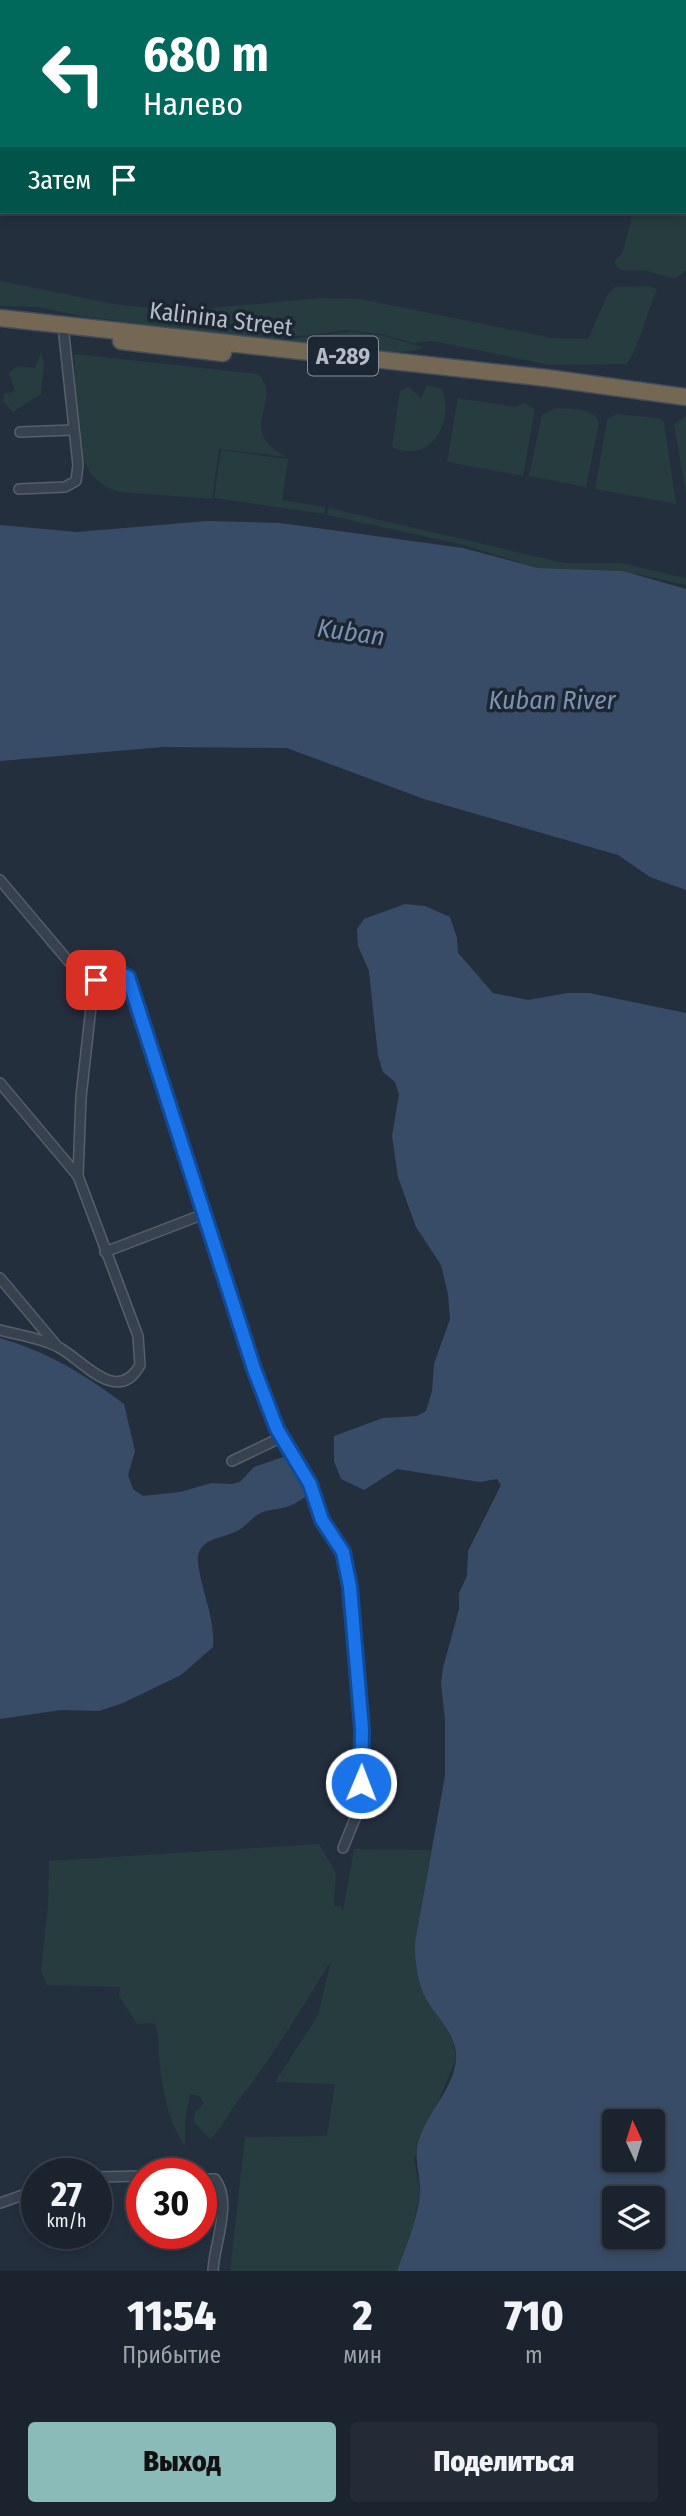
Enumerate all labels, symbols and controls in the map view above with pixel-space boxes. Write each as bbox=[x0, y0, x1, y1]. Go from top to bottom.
text: 680 m bbox=[143, 25, 269, 84]
icon: left bbox=[28, 28, 119, 119]
text: Налево bbox=[143, 85, 243, 123]
icon: arrive bbox=[105, 161, 143, 199]
text: Затем bbox=[28, 165, 91, 196]
street label: Kalinina Street bbox=[148, 296, 294, 342]
road number: А-289 bbox=[308, 336, 378, 376]
water label: Kuban bbox=[315, 612, 387, 653]
water label: Kuban River bbox=[488, 685, 617, 716]
pin bbox=[66, 950, 126, 1010]
icon: arrive bbox=[77, 961, 115, 999]
position arrow bbox=[324, 1746, 398, 1820]
north arrow bbox=[602, 2109, 665, 2172]
map controls bbox=[602, 2109, 665, 2249]
speed limit sign: 30 bbox=[126, 2158, 217, 2249]
text: 27 bbox=[51, 2173, 82, 2215]
button: layers bbox=[602, 2186, 665, 2249]
text: km/h bbox=[46, 2210, 87, 2232]
text: 11:54 bbox=[127, 2291, 216, 2341]
text: 2 bbox=[353, 2291, 372, 2341]
text: 710 bbox=[504, 2291, 564, 2341]
text: Прибытие bbox=[122, 2341, 221, 2369]
text: мин bbox=[343, 2341, 382, 2369]
text: m bbox=[525, 2341, 543, 2369]
button: Выход bbox=[28, 2422, 336, 2502]
button: Поделиться bbox=[350, 2422, 658, 2502]

